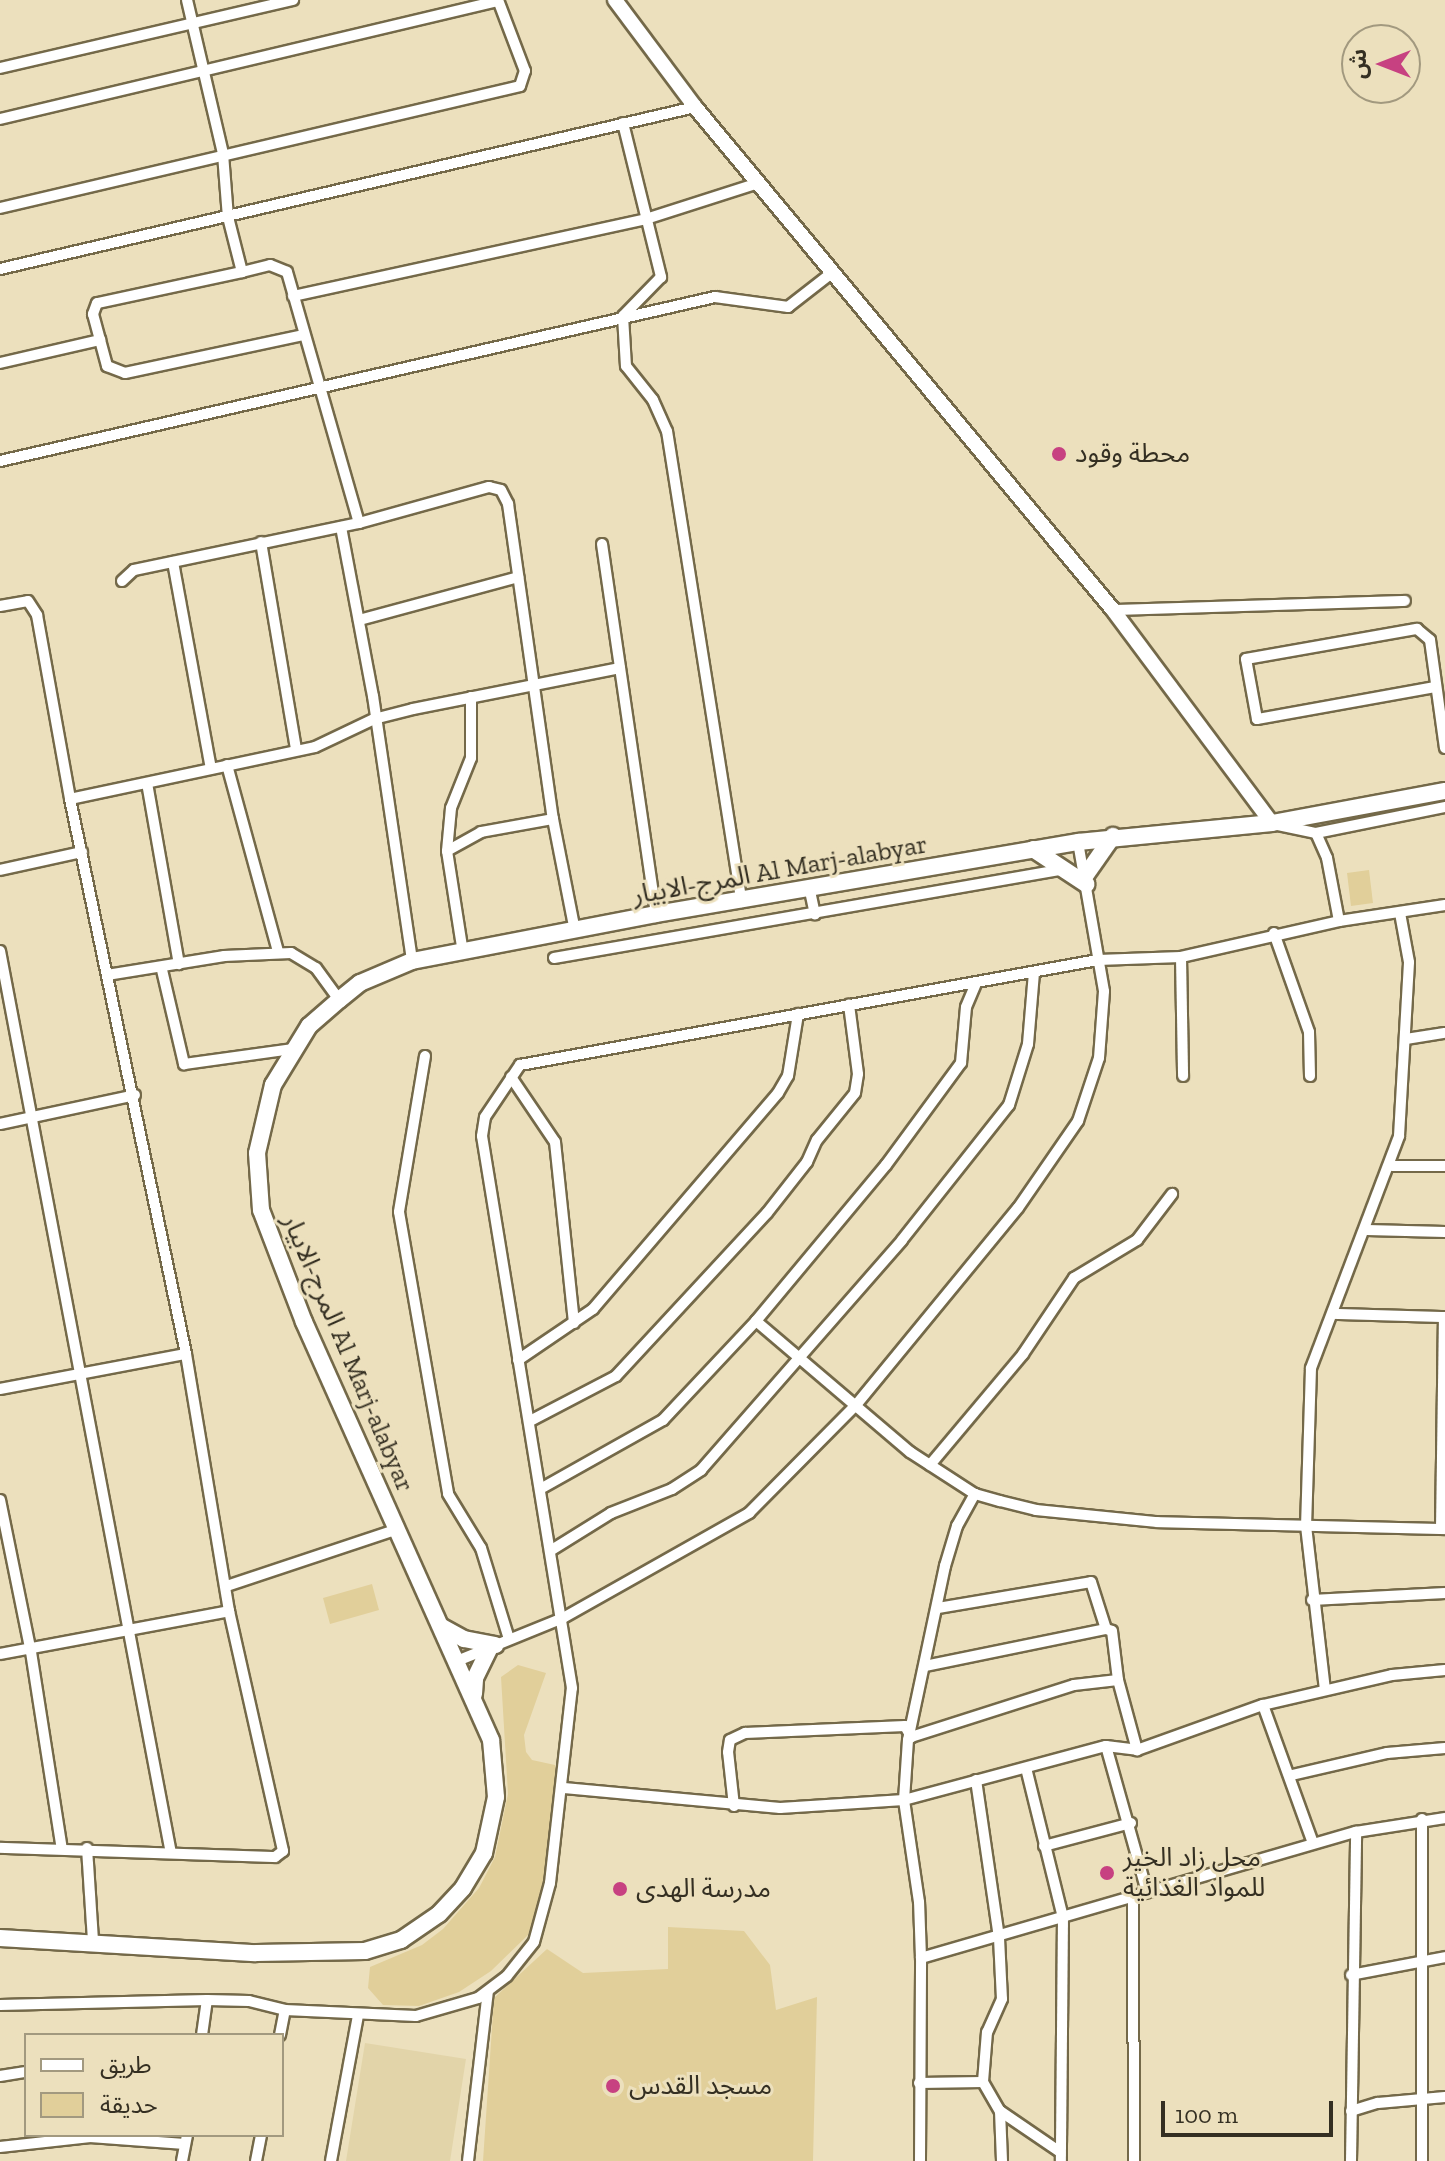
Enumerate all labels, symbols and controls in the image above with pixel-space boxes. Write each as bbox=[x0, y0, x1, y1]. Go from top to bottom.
north arrow bbox=[1341, 24, 1421, 104]
text: ش bbox=[1345, 49, 1372, 79]
place label: محطة وقود bbox=[1075, 438, 1190, 470]
marker: محطة وقود bbox=[1050, 445, 1068, 463]
street label: المرج-الابيار Al Marj-alabyar bbox=[630, 829, 930, 911]
street label: المرج-الابيار Al Marj-alabyar bbox=[275, 1209, 421, 1497]
place label: محل زاد الخير للمواد الغذائية bbox=[1123, 1842, 1265, 1904]
marker: محل زاد الخير للمواد الغذائية bbox=[1098, 1864, 1116, 1882]
place label: مدرسة الهدى bbox=[636, 1873, 771, 1905]
marker: مدرسة الهدى bbox=[611, 1880, 629, 1898]
legend bbox=[24, 2033, 284, 2137]
text: طريق bbox=[100, 2050, 152, 2079]
place label: مسجد القدس bbox=[629, 2070, 772, 2102]
marker: مسجد القدس bbox=[604, 2077, 622, 2095]
scale bar bbox=[1165, 2085, 1337, 2135]
text: حديقة bbox=[100, 2090, 158, 2119]
text: 100 m bbox=[1175, 2100, 1238, 2129]

